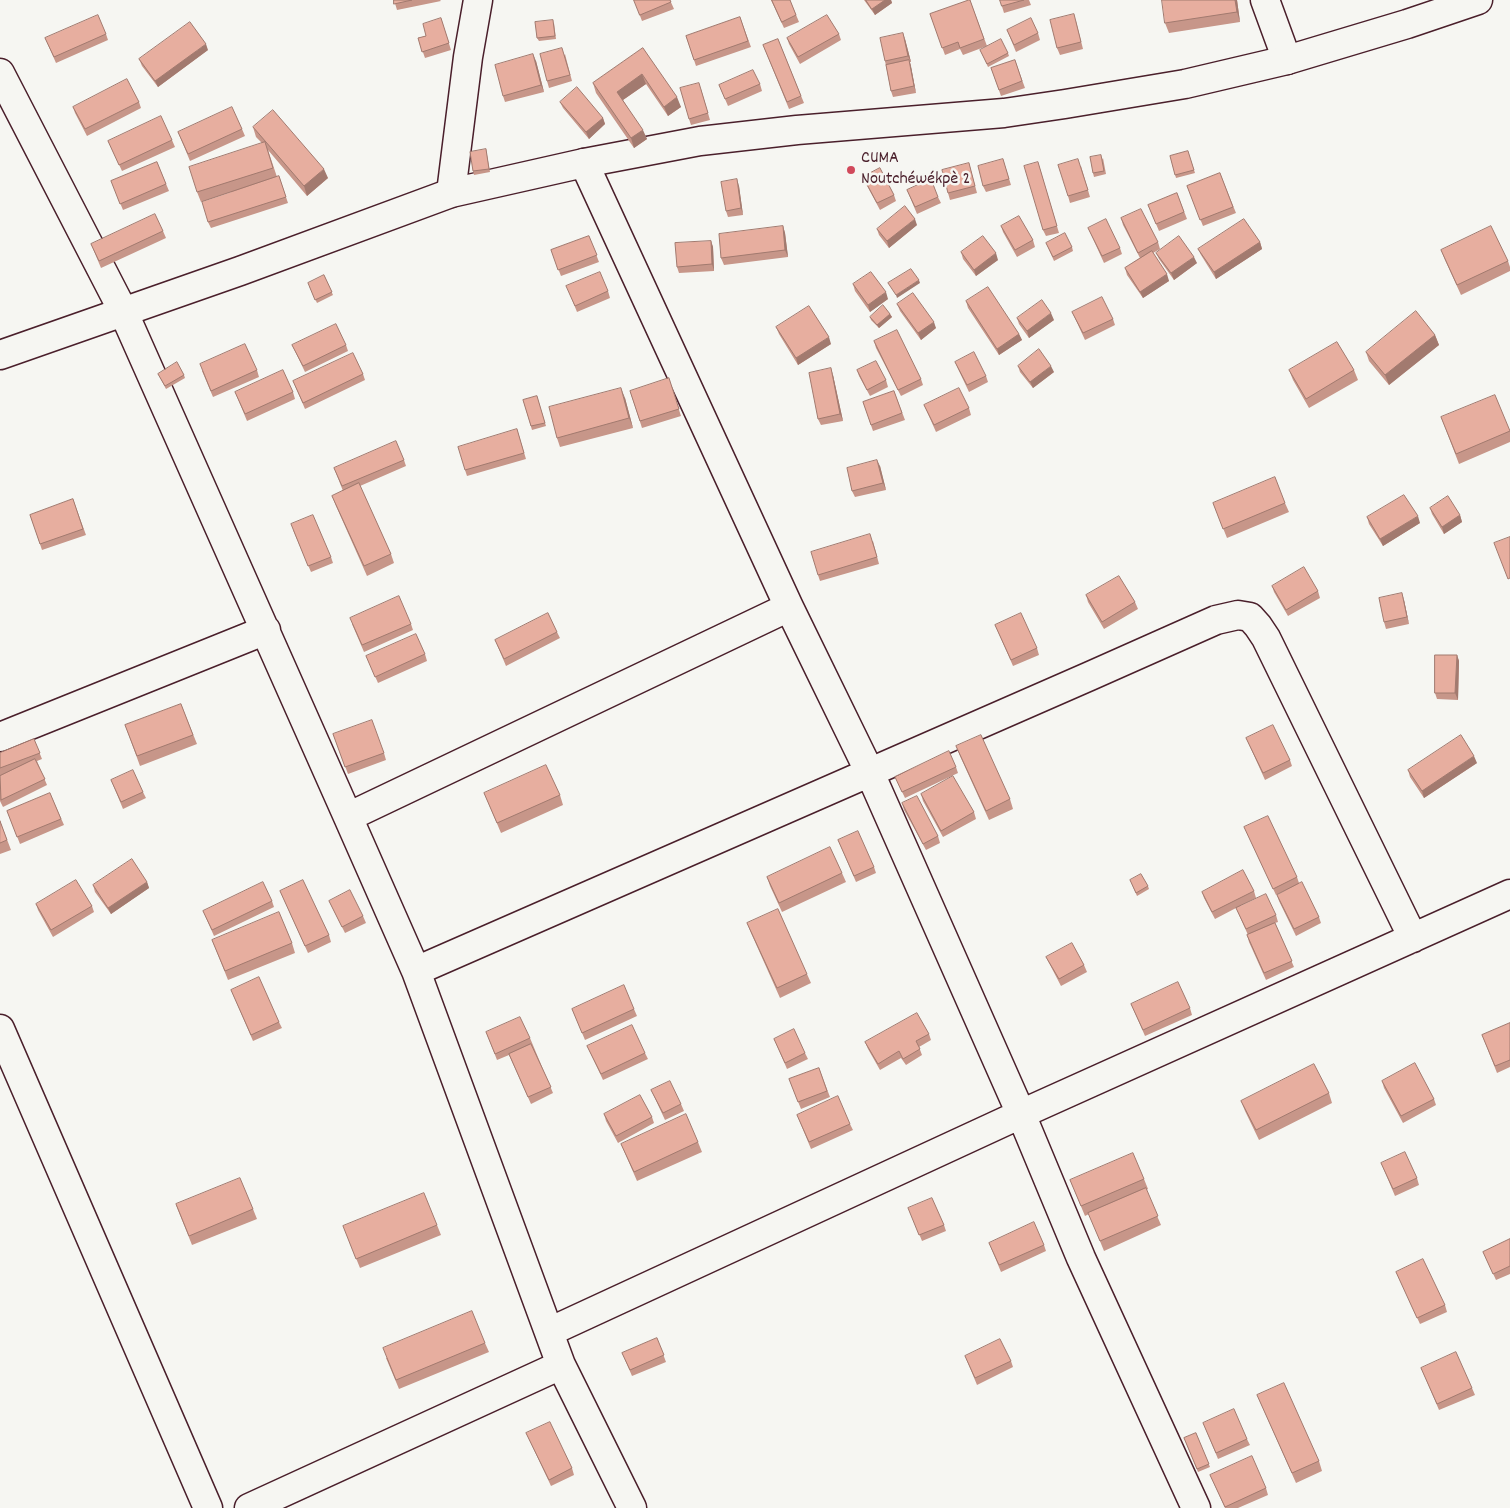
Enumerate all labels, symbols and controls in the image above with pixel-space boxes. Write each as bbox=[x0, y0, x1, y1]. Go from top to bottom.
place label: CUMA Noutchéwékpè 2 bbox=[861, 149, 970, 192]
marker: CUMA Noutchéwékpè 2 bbox=[845, 164, 857, 176]

